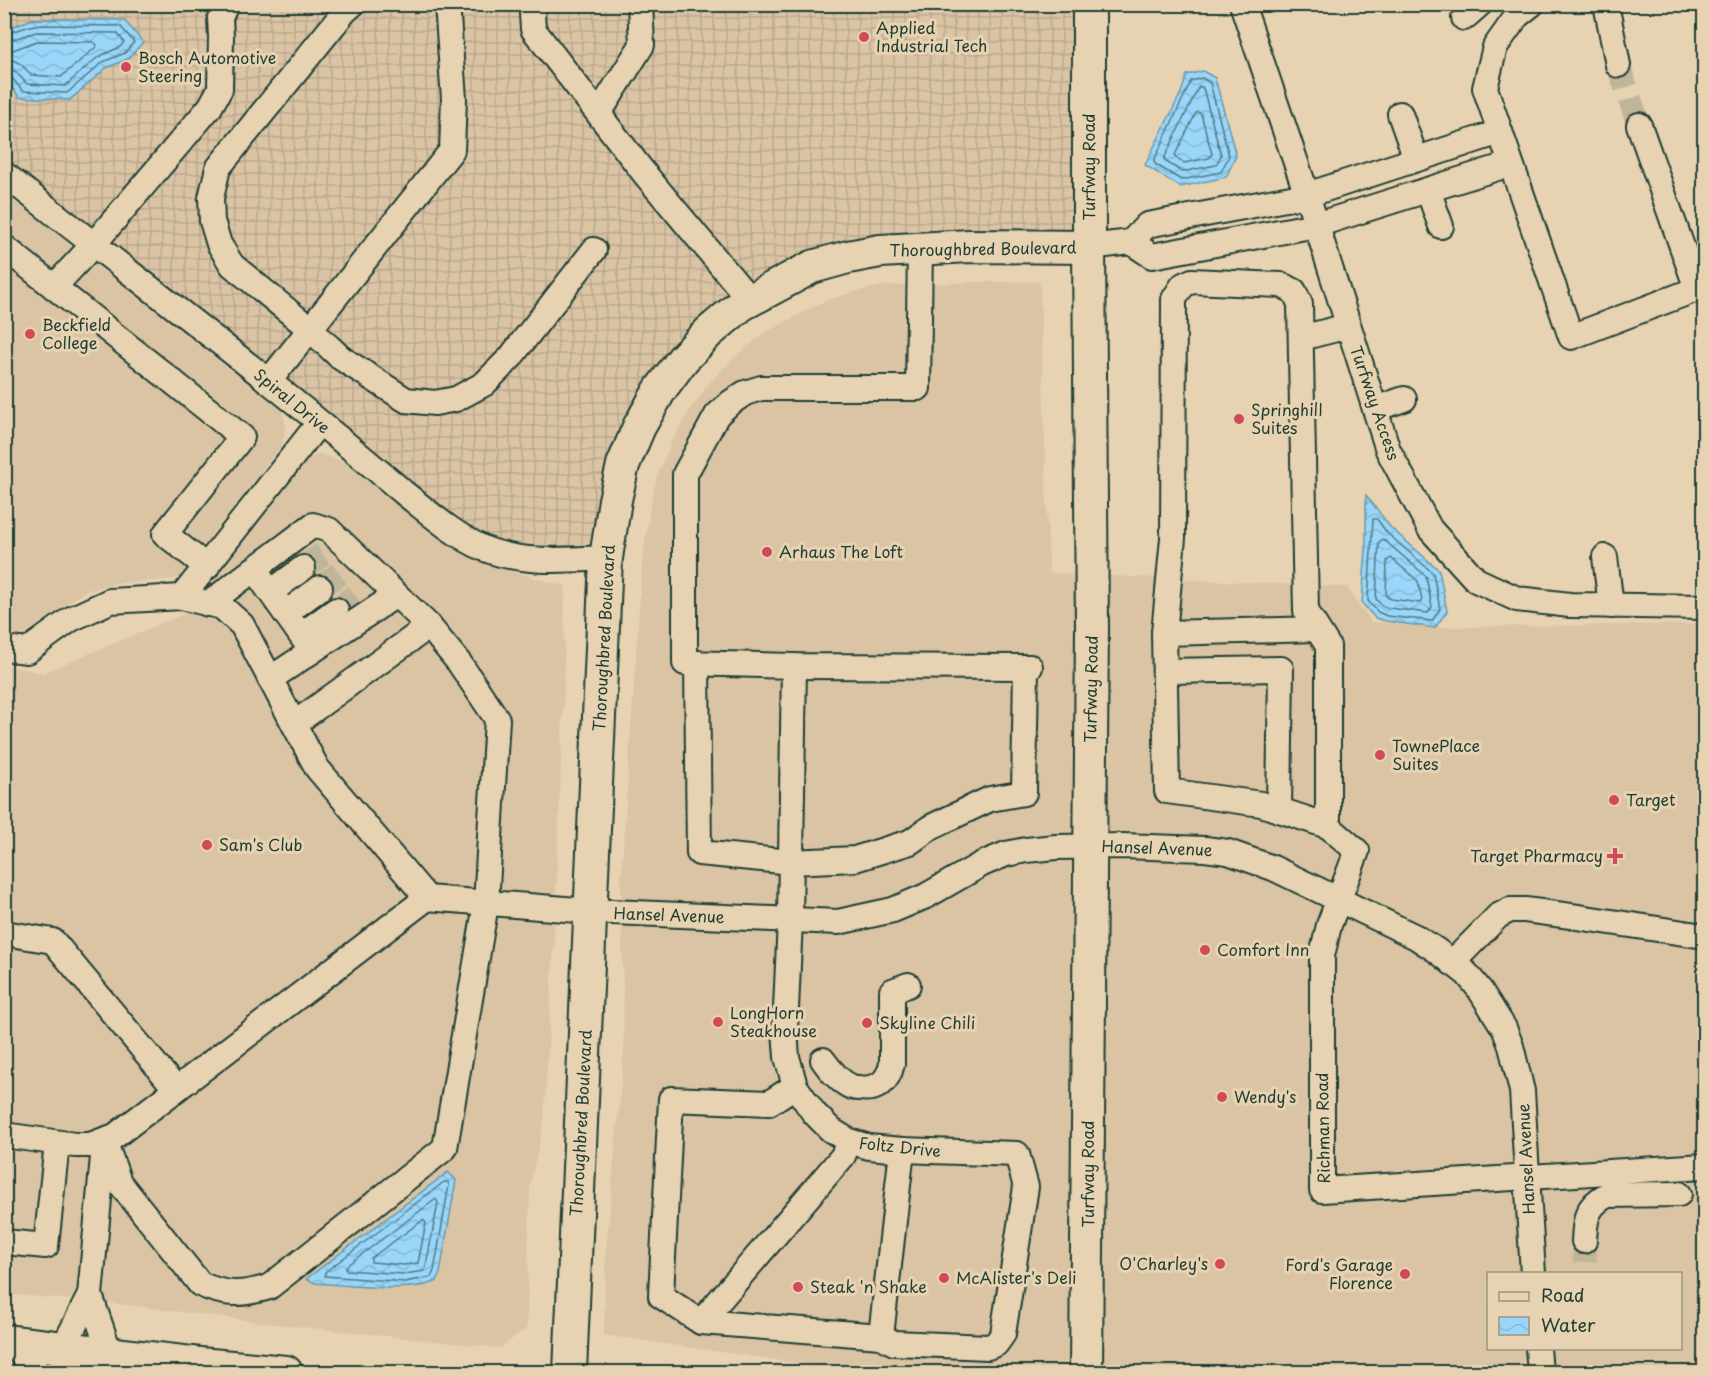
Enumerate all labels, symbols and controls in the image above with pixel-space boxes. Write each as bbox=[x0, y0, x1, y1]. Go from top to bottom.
place label: Applied Industrial Tech bbox=[876, 15, 987, 57]
marker: Applied Industrial Tech bbox=[857, 30, 871, 44]
place label: Bosch Automotive Steering bbox=[138, 45, 276, 87]
marker: Bosch Automotive Steering bbox=[119, 60, 133, 74]
street label: Turfway Road bbox=[1076, 113, 1100, 221]
street label: Thoroughbred Boulevard bbox=[889, 234, 1077, 262]
place label: Beckfield College bbox=[42, 312, 111, 354]
marker: Beckfield College bbox=[23, 327, 37, 341]
street label: Turfway Access bbox=[1345, 342, 1407, 463]
street label: Spiral Drive bbox=[249, 362, 336, 438]
place label: Springhill Suites bbox=[1251, 397, 1323, 439]
marker: Springhill Suites bbox=[1232, 412, 1246, 426]
place label: Arhaus The Loft bbox=[779, 539, 903, 563]
street label: Thoroughbred Boulevard bbox=[586, 544, 620, 732]
marker: Arhaus The Loft bbox=[760, 545, 774, 559]
street label: Turfway Road bbox=[1077, 635, 1103, 743]
place label: TownePlace Suites bbox=[1392, 733, 1480, 775]
marker: TownePlace Suites bbox=[1373, 748, 1387, 762]
place label: Target bbox=[1626, 787, 1676, 811]
marker: Target bbox=[1607, 793, 1621, 807]
place label: Sam's Club bbox=[219, 832, 302, 856]
street label: Hansel Avenue bbox=[1101, 833, 1213, 861]
marker: Sam's Club bbox=[200, 838, 214, 852]
place label: Target Pharmacy bbox=[1470, 843, 1603, 867]
marker: Target Pharmacy bbox=[1608, 849, 1622, 863]
street label: Hansel Avenue bbox=[613, 900, 725, 928]
place label: Comfort Inn bbox=[1217, 937, 1309, 961]
marker: Comfort Inn bbox=[1198, 943, 1212, 957]
place label: LongHorn Steakhouse bbox=[730, 1000, 817, 1042]
place label: Skyline Chili bbox=[879, 1010, 975, 1034]
marker: LongHorn Steakhouse bbox=[711, 1015, 725, 1029]
marker: Skyline Chili bbox=[860, 1016, 874, 1030]
street label: Thoroughbred Boulevard bbox=[563, 1029, 597, 1217]
street label: Richman Road bbox=[1309, 1072, 1335, 1184]
place label: Wendy's bbox=[1234, 1084, 1296, 1108]
marker: Wendy's bbox=[1215, 1090, 1229, 1104]
street label: Hansel Avenue bbox=[1510, 1103, 1540, 1215]
street label: Turfway Road bbox=[1075, 1120, 1099, 1228]
street label: Foltz Drive bbox=[858, 1130, 943, 1162]
place label: O'Charley's bbox=[1119, 1251, 1208, 1275]
place label: Ford's Garage Florence bbox=[1285, 1252, 1393, 1294]
marker: O'Charley's bbox=[1213, 1257, 1227, 1271]
place label: McAlister's Deli bbox=[956, 1265, 1076, 1289]
marker: Ford's Garage Florence bbox=[1398, 1267, 1412, 1281]
marker: McAlister's Deli bbox=[937, 1271, 951, 1285]
legend bbox=[1487, 1272, 1682, 1350]
place label: Steak 'n Shake bbox=[810, 1274, 927, 1298]
marker: Steak 'n Shake bbox=[791, 1280, 805, 1294]
text: Road bbox=[1541, 1281, 1585, 1308]
text: Water bbox=[1541, 1311, 1596, 1338]

